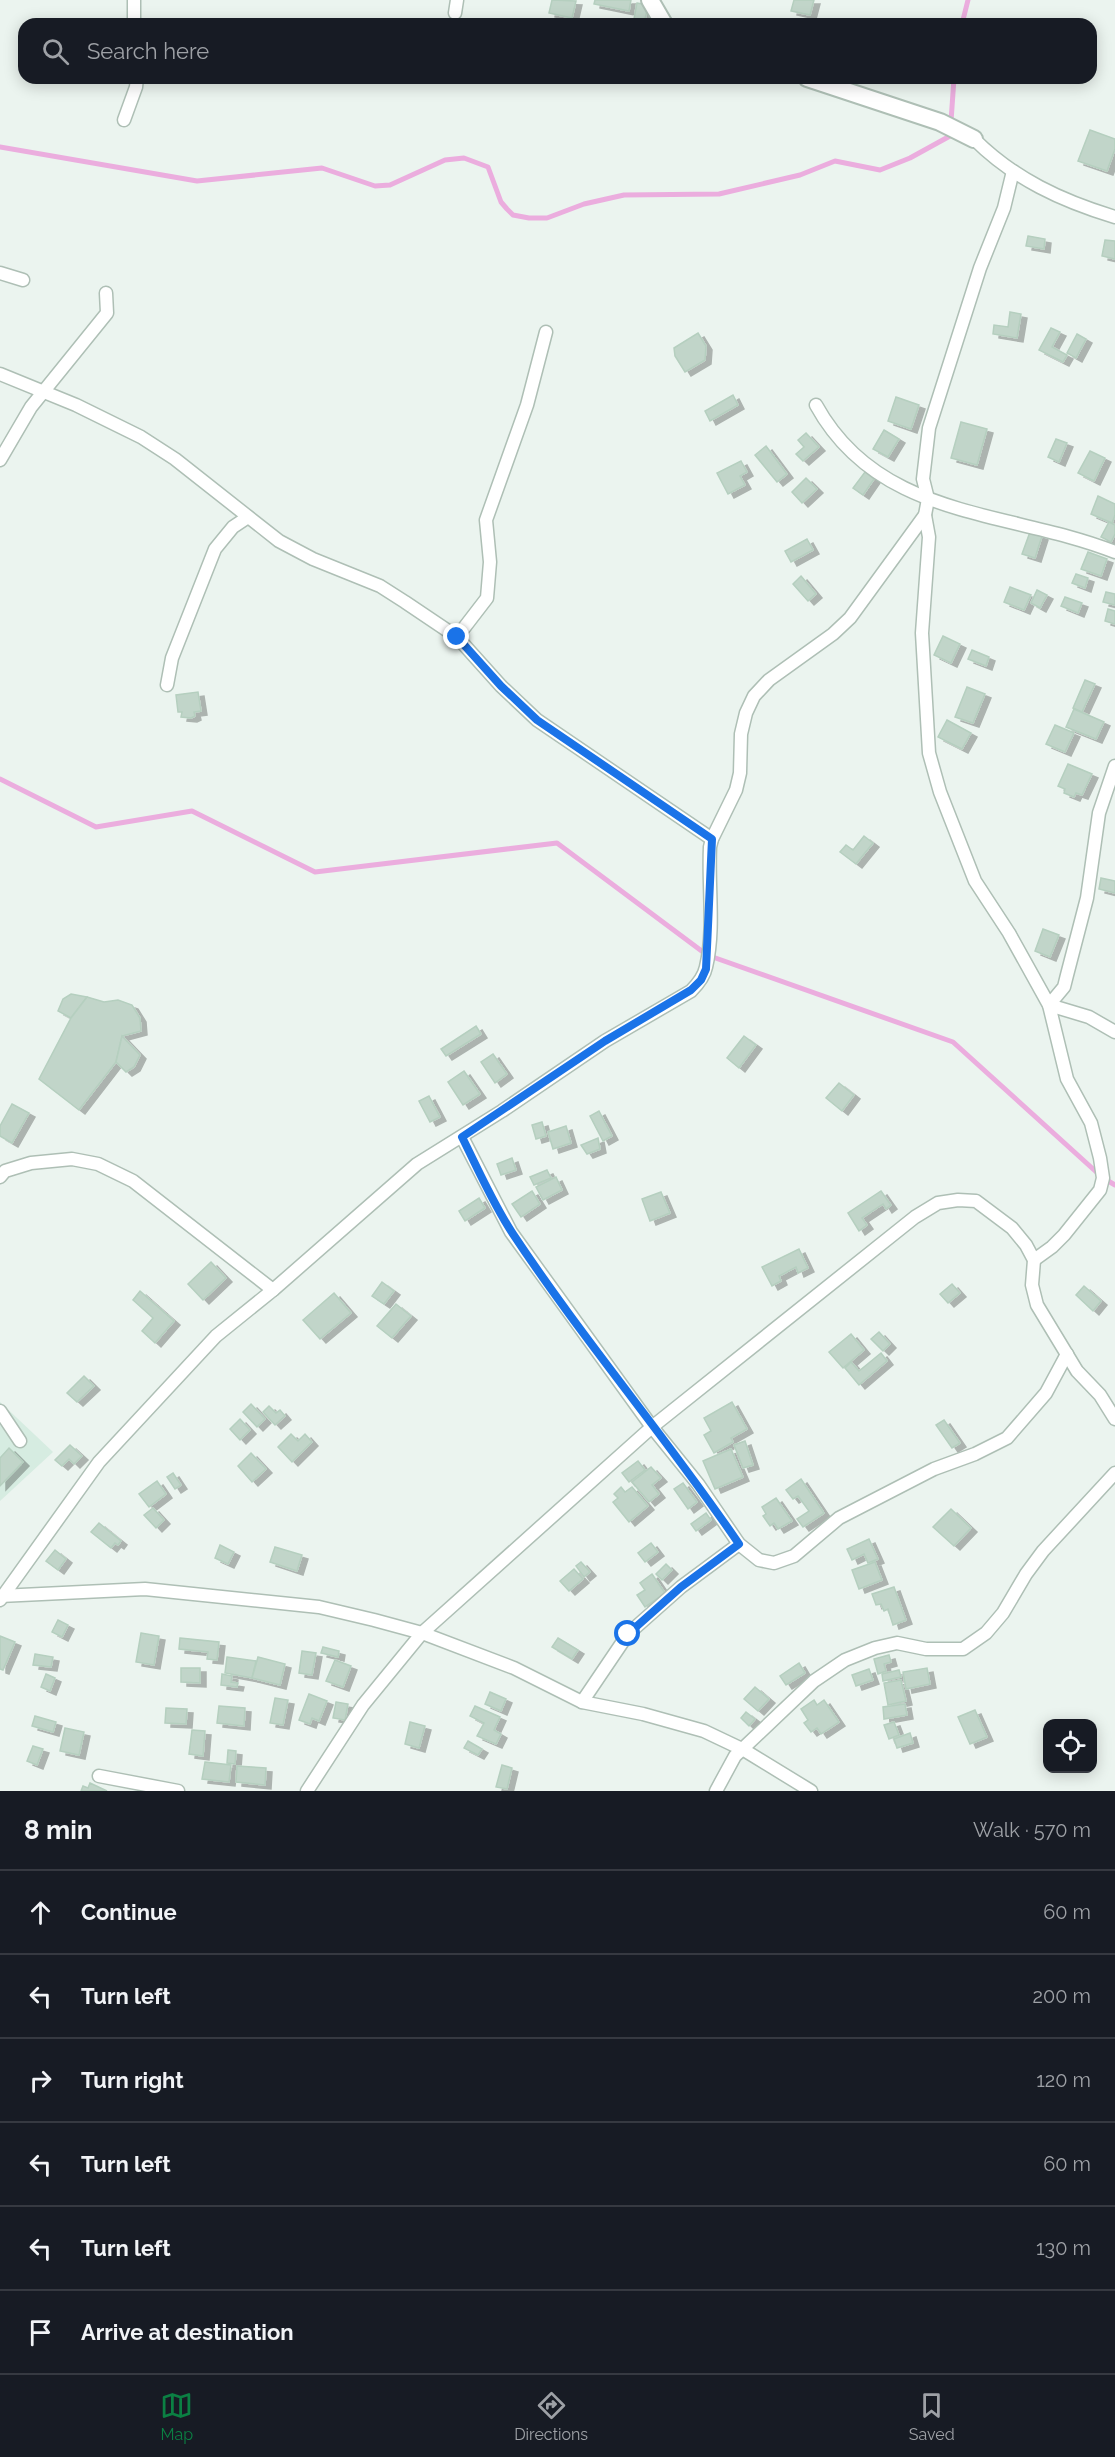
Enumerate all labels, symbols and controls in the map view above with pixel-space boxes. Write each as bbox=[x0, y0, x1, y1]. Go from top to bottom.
search box bbox=[18, 18, 1097, 84]
icon: search bbox=[39, 35, 72, 68]
text: Search here bbox=[87, 38, 209, 64]
route end bbox=[443, 623, 469, 649]
route start bbox=[614, 1620, 640, 1646]
map controls bbox=[1043, 1719, 1097, 1773]
button: locate bbox=[1043, 1719, 1097, 1773]
text: 8 min bbox=[24, 1815, 92, 1845]
text: Walk · 570 m bbox=[973, 1818, 1091, 1842]
icon: ahead bbox=[24, 1896, 57, 1929]
text: Continue bbox=[81, 1899, 177, 1925]
text: 60 m bbox=[1043, 1900, 1091, 1924]
icon: left bbox=[24, 1980, 57, 2013]
text: Turn left bbox=[81, 1983, 171, 2009]
text: 200 m bbox=[1033, 1984, 1091, 2008]
icon: right bbox=[24, 2064, 57, 2097]
text: Turn right bbox=[81, 2067, 184, 2093]
text: 120 m bbox=[1036, 2068, 1091, 2092]
icon: left bbox=[24, 2148, 57, 2181]
text: Turn left bbox=[81, 2151, 171, 2177]
text: 60 m bbox=[1043, 2152, 1091, 2176]
icon: left bbox=[24, 2232, 57, 2265]
text: Turn left bbox=[81, 2235, 171, 2261]
text: 130 m bbox=[1036, 2236, 1091, 2260]
icon: arrive bbox=[24, 2316, 57, 2349]
text: Arrive at destination bbox=[81, 2319, 294, 2345]
tab: Map bbox=[160, 2389, 193, 2444]
tab: Directions bbox=[514, 2389, 588, 2444]
tab: Saved bbox=[909, 2389, 955, 2444]

